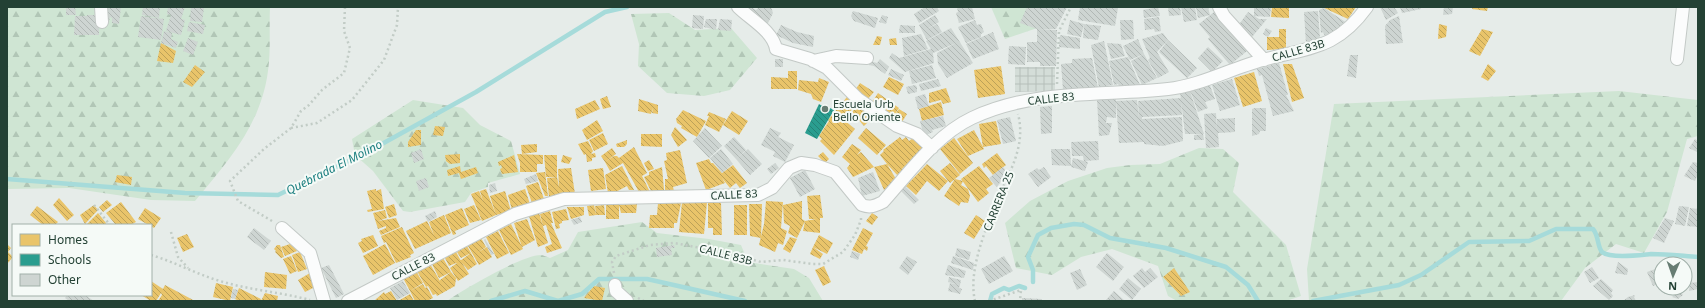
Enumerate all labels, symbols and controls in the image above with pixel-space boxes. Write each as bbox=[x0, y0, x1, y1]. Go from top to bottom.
street label: CALLE 83B bbox=[1270, 35, 1326, 65]
street label: CALLE 83 bbox=[1027, 88, 1075, 108]
place label: Escuela Urb Bello Oriente bbox=[833, 96, 901, 124]
marker: Escuela Urb Bello Oriente bbox=[820, 104, 830, 114]
water label: Quebrada El Molino bbox=[283, 135, 385, 199]
street label: CARRERA 25 bbox=[979, 169, 1017, 233]
street label: CALLE 83 bbox=[710, 185, 758, 203]
legend bbox=[12, 224, 152, 296]
text: Homes bbox=[48, 231, 88, 248]
street label: CALLE 83B bbox=[698, 240, 754, 268]
street label: CALLE 83 bbox=[389, 249, 437, 283]
text: Schools bbox=[48, 251, 91, 268]
north arrow bbox=[1653, 256, 1693, 296]
text: Other bbox=[48, 271, 81, 288]
text: N bbox=[1668, 279, 1677, 294]

